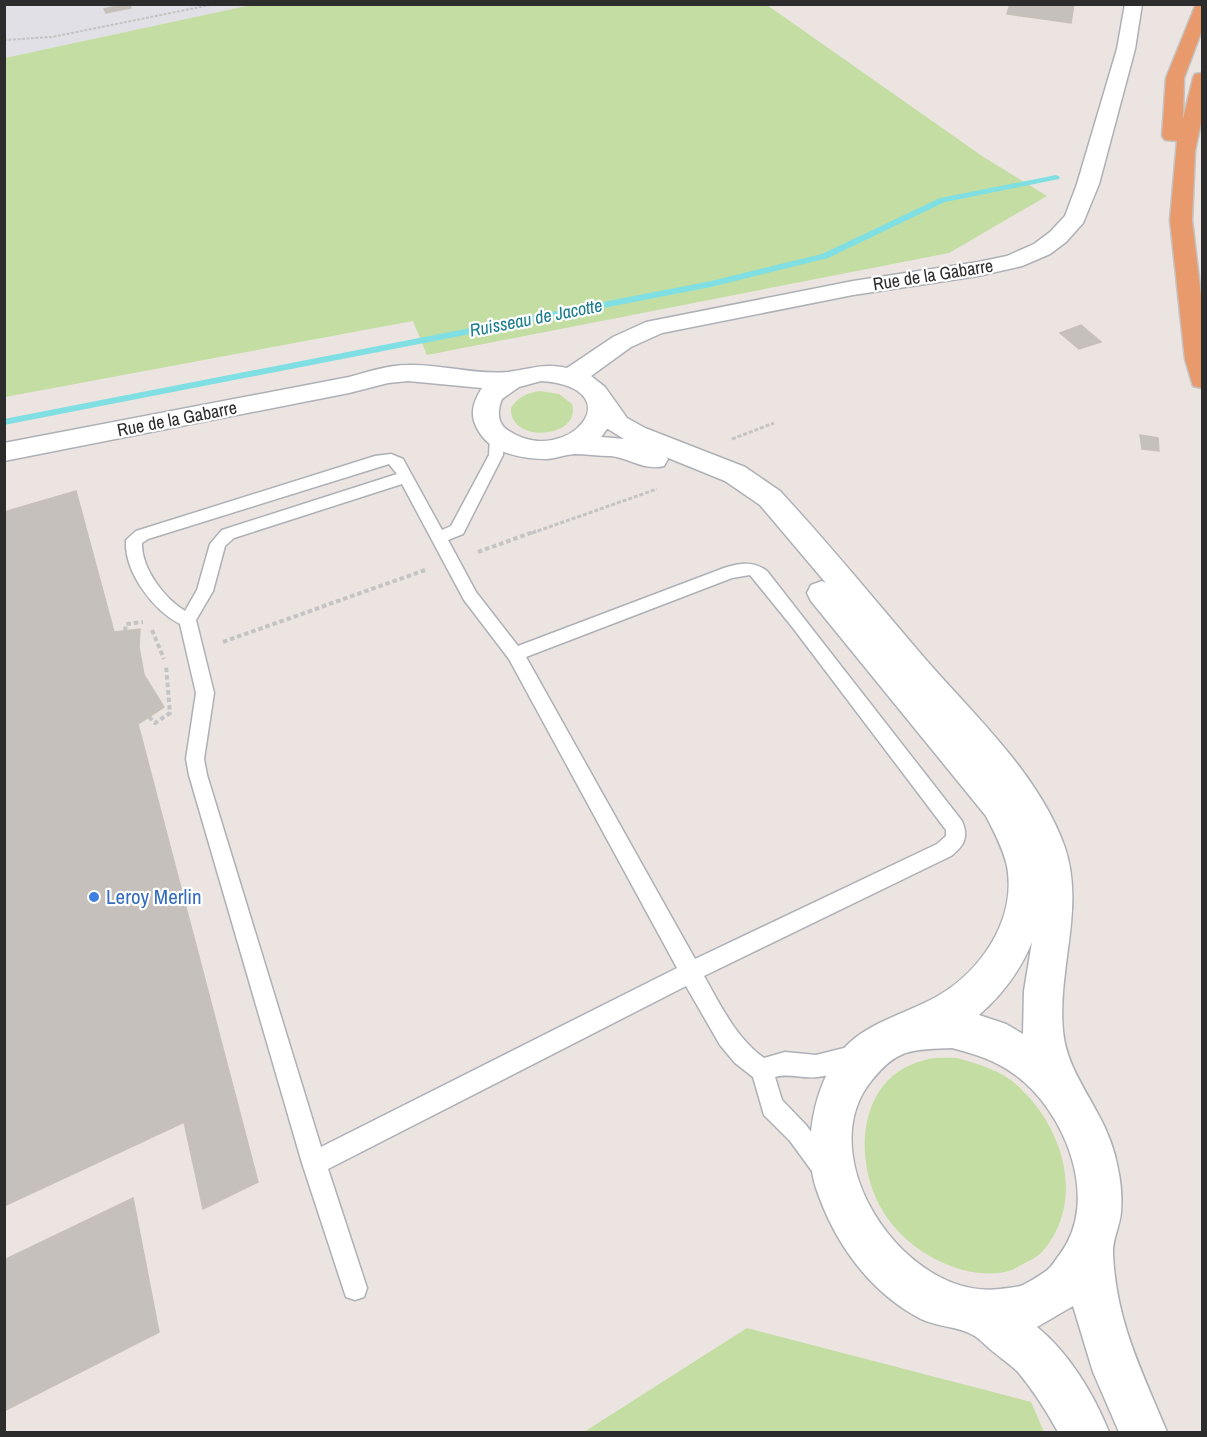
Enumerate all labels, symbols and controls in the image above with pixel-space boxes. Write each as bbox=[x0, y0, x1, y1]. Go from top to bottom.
street label: Rue de la Gabarre bbox=[871, 253, 995, 296]
water label: Ruisseau de Jacotte bbox=[467, 292, 604, 343]
street label: Rue de la Gabarre bbox=[115, 395, 239, 442]
place label: Leroy Merlin bbox=[106, 882, 202, 911]
marker: Leroy Merlin bbox=[87, 890, 101, 904]

